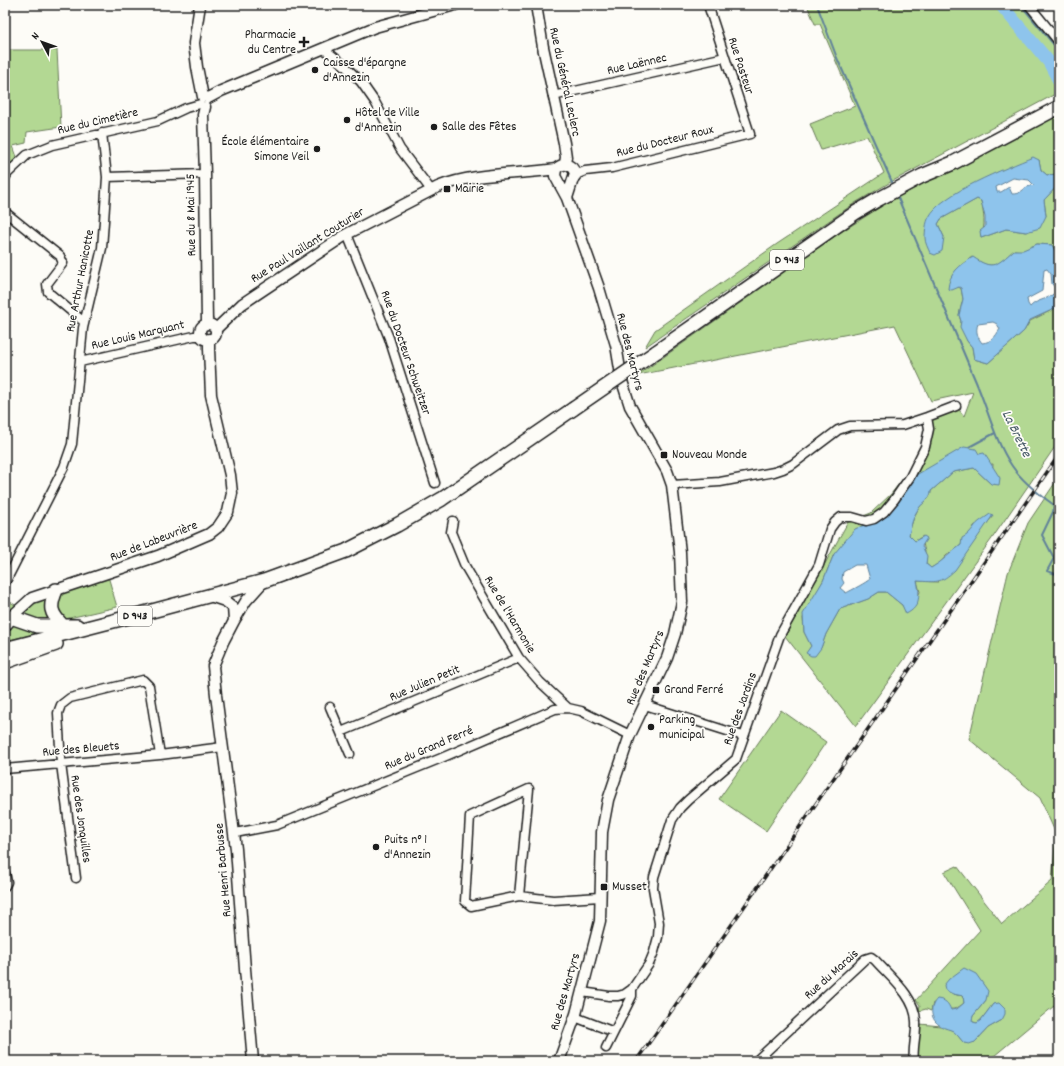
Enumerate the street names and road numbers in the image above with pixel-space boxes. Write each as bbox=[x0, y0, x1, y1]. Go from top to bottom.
street label: Rue du Général Leclerc bbox=[543, 26, 585, 138]
street label: Rue Pasteur bbox=[722, 35, 758, 97]
street label: Rue Laënnec bbox=[605, 49, 669, 81]
street label: Rue du Cimetière bbox=[56, 103, 140, 140]
street label: Rue du Docteur Roux bbox=[614, 121, 716, 163]
street label: Rue du 8 Mai 1945 bbox=[182, 173, 202, 257]
street label: Rue Paul Vaillant Couturier bbox=[247, 203, 369, 289]
street label: Rue Arthur Hanicotte bbox=[62, 228, 100, 334]
road number: D 943 bbox=[770, 250, 804, 270]
street label: Rue du Docteur Schweitzer bbox=[375, 288, 435, 418]
street label: Rue des Martyrs bbox=[610, 311, 648, 393]
street label: Rue Louis Marquant bbox=[90, 316, 187, 356]
street label: Rue de Labeuvrière bbox=[107, 516, 201, 567]
street label: Rue de l'Harmonie bbox=[478, 573, 540, 658]
road number: D 943 bbox=[118, 606, 152, 626]
street label: Rue des Martyrs bbox=[622, 628, 670, 708]
street label: Rue Julien Petit bbox=[387, 661, 463, 707]
street label: Rue des Jardins bbox=[719, 670, 763, 748]
street label: Rue du Grand Ferré bbox=[382, 722, 477, 776]
street label: Rue des Bleuets bbox=[42, 737, 120, 763]
street label: Rue des Jonquilles bbox=[64, 774, 96, 864]
street label: Rue Henri Barbusse bbox=[210, 822, 238, 918]
street label: Rue du Marais bbox=[800, 945, 864, 1005]
street label: Rue des Martyrs bbox=[546, 951, 586, 1033]

